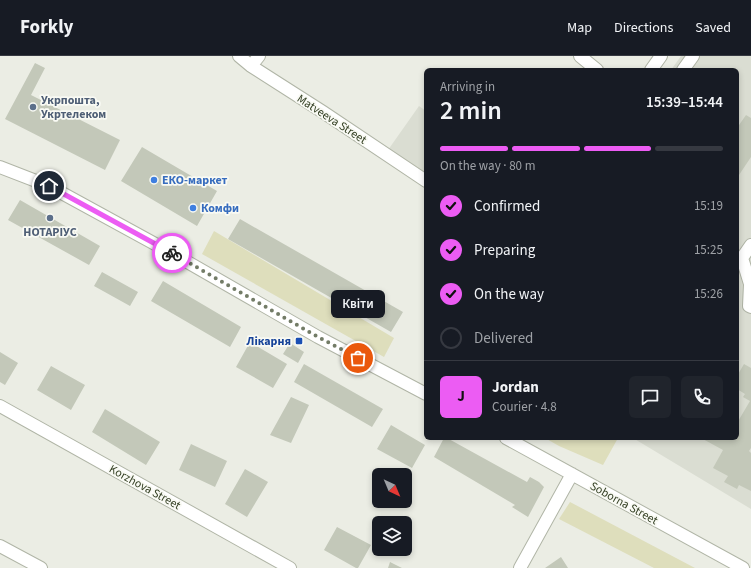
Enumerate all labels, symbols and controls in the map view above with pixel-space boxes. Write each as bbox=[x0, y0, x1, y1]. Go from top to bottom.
text: Forkly bbox=[20, 14, 73, 41]
text: Map bbox=[567, 18, 592, 38]
text: Directions bbox=[614, 18, 673, 38]
text: Saved bbox=[695, 18, 731, 38]
text: Arriving in bbox=[440, 78, 495, 96]
street label: Matveeva Street bbox=[294, 90, 370, 148]
place label: Укрпошта, Укртелеком bbox=[41, 92, 106, 123]
text: 2 min bbox=[440, 92, 502, 129]
text: 15:39–15:44 bbox=[646, 92, 723, 113]
marker: Укрпошта, Укртелеком bbox=[28, 102, 38, 112]
text: On the way · 80 m bbox=[440, 157, 535, 175]
pin bbox=[32, 169, 66, 203]
place label: ЕКО-маркет bbox=[162, 172, 227, 189]
icon: home bbox=[38, 175, 60, 197]
marker: ЕКО-маркет bbox=[149, 175, 159, 185]
icon: check bbox=[440, 195, 462, 217]
text: Confirmed bbox=[474, 196, 540, 217]
text: 15:19 bbox=[694, 197, 723, 215]
place label: Комфи bbox=[201, 200, 239, 217]
marker: Комфи bbox=[188, 203, 198, 213]
marker: НОТАРІУС bbox=[45, 213, 55, 223]
place label: НОТАРІУС bbox=[23, 224, 77, 241]
courier bbox=[152, 233, 192, 273]
icon: check bbox=[440, 239, 462, 261]
text: Preparing bbox=[474, 240, 535, 261]
text: 15:25 bbox=[694, 241, 723, 259]
icon: bike bbox=[161, 242, 183, 264]
icon: check bbox=[440, 283, 462, 305]
text: On the way bbox=[474, 284, 544, 305]
text: 15:26 bbox=[694, 285, 723, 303]
callout: Квіти bbox=[331, 290, 385, 318]
text: Квіти bbox=[342, 295, 374, 313]
text: Delivered bbox=[474, 328, 533, 349]
place label: Лікарня bbox=[246, 333, 291, 350]
marker: Лікарня bbox=[294, 336, 304, 346]
pin bbox=[341, 341, 375, 375]
icon: bag bbox=[347, 347, 369, 369]
button: chat bbox=[629, 376, 671, 418]
button: phone bbox=[681, 376, 723, 418]
text: Jordan bbox=[492, 377, 539, 398]
text: J bbox=[457, 386, 465, 407]
text: Courier · 4.8 bbox=[492, 398, 557, 416]
street label: Korzhova Street bbox=[106, 461, 184, 514]
north arrow bbox=[372, 468, 412, 508]
map controls bbox=[372, 468, 412, 556]
street label: Soborna Street bbox=[587, 478, 661, 529]
button: layers bbox=[372, 516, 412, 556]

